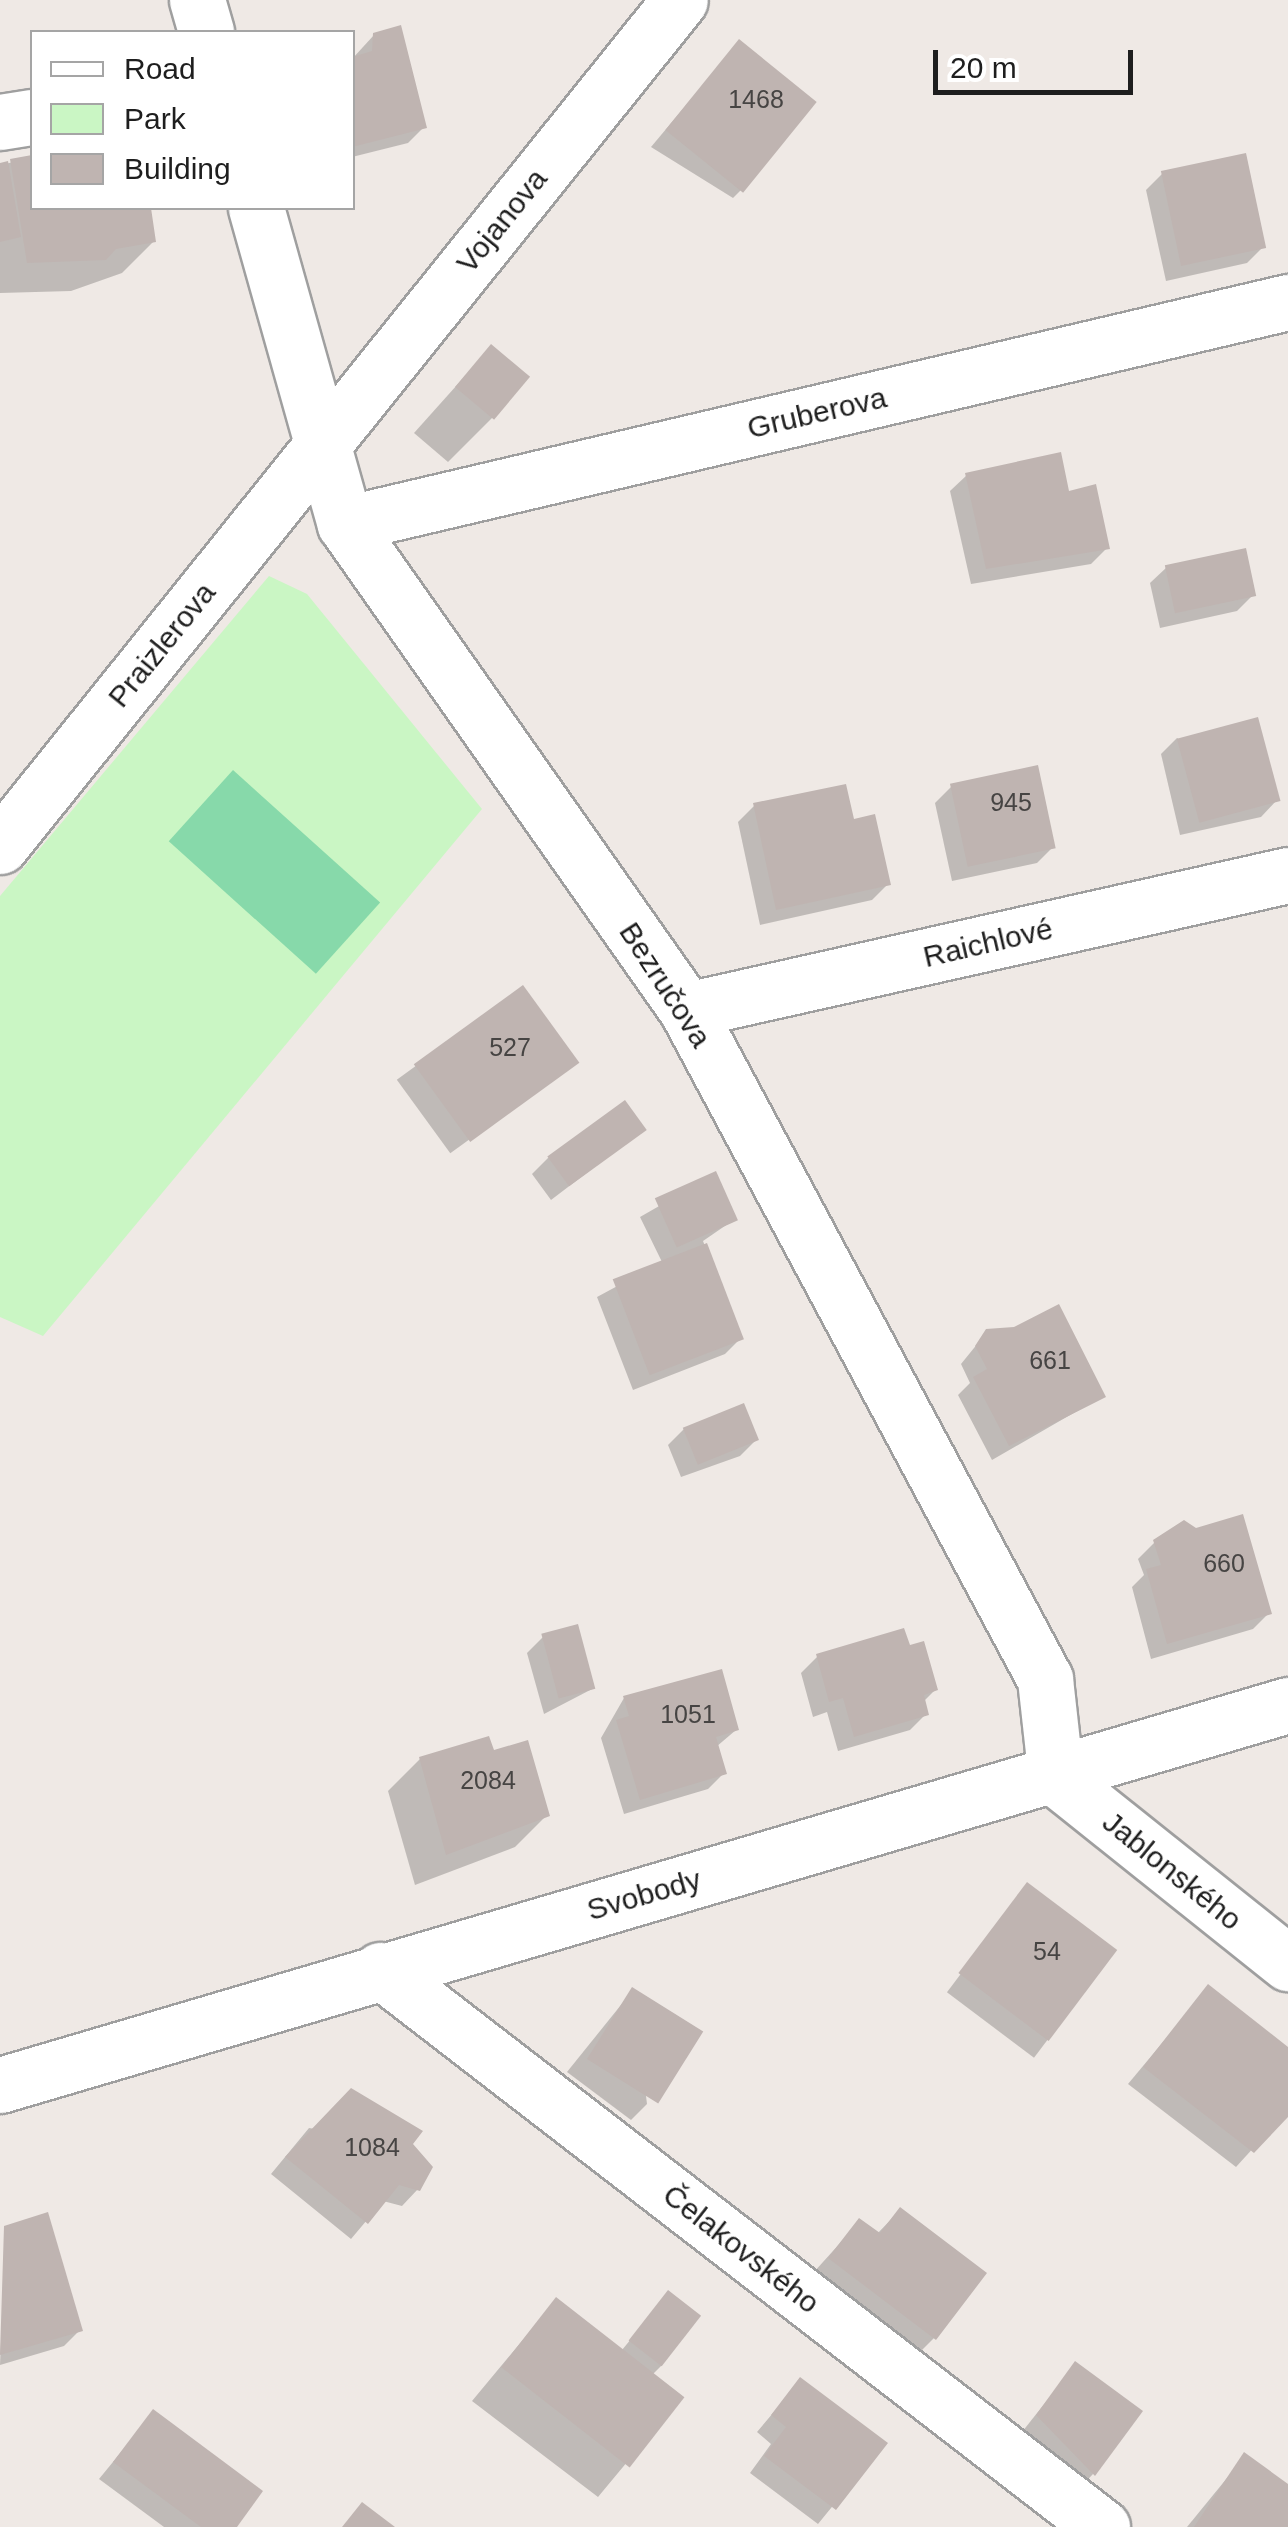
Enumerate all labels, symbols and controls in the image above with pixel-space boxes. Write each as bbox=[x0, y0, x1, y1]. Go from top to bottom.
legend bbox=[30, 30, 355, 210]
scale bar bbox=[938, 30, 1138, 92]
text: 20 m bbox=[950, 51, 1017, 84]
text: Road bbox=[124, 52, 196, 85]
house number: 1468 bbox=[728, 84, 784, 114]
text: Park bbox=[124, 102, 186, 135]
text: Building bbox=[124, 152, 231, 185]
street label: Vojanova bbox=[449, 162, 555, 280]
street label: Gruberova bbox=[744, 380, 890, 446]
street label: Praizlerova bbox=[101, 575, 223, 715]
house number: 945 bbox=[990, 787, 1032, 817]
street label: Raichlové bbox=[920, 911, 1056, 975]
street label: Bezručova bbox=[611, 916, 719, 1054]
house number: 527 bbox=[489, 1032, 531, 1062]
house number: 661 bbox=[1029, 1345, 1071, 1375]
house number: 660 bbox=[1203, 1548, 1245, 1578]
house number: 1051 bbox=[660, 1699, 716, 1729]
house number: 2084 bbox=[460, 1765, 516, 1795]
street label: Jablonského bbox=[1095, 1804, 1249, 1938]
street label: Svobody bbox=[583, 1862, 705, 1928]
house number: 54 bbox=[1033, 1936, 1061, 1966]
house number: 1084 bbox=[344, 2132, 400, 2162]
street label: Čelakovského bbox=[656, 2177, 826, 2321]

